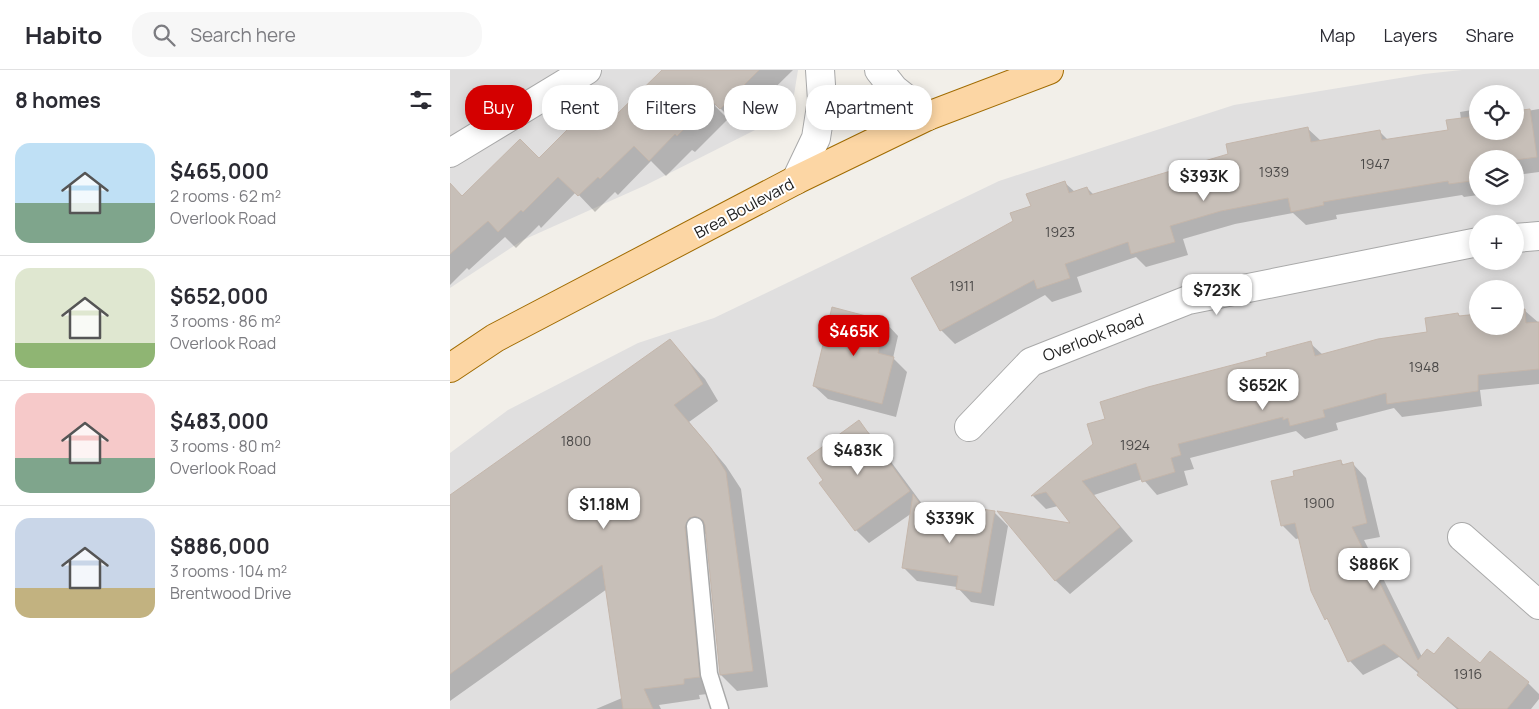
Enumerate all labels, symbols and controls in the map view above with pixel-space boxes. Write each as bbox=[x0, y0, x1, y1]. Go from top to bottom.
search box bbox=[132, 12, 482, 57]
text: Habito bbox=[25, 18, 102, 51]
icon: search bbox=[150, 21, 178, 49]
text: Search here bbox=[190, 22, 296, 48]
text: Map bbox=[1320, 23, 1355, 47]
text: Layers bbox=[1383, 23, 1437, 47]
text: Share bbox=[1465, 23, 1514, 47]
chip: Buy bbox=[465, 85, 532, 130]
chip: Rent bbox=[542, 85, 618, 130]
chip: Filters bbox=[628, 85, 714, 130]
chip: New bbox=[724, 85, 796, 130]
chip: Apartment bbox=[806, 85, 932, 130]
map controls bbox=[1469, 85, 1524, 335]
button: locate bbox=[1469, 85, 1524, 140]
text: 8 homes bbox=[15, 86, 101, 114]
icon: filters bbox=[407, 86, 435, 114]
button: layers bbox=[1469, 150, 1524, 205]
house number: 1947 bbox=[1360, 154, 1390, 173]
text: $465,000 bbox=[170, 157, 269, 185]
pin: $393K bbox=[1169, 160, 1239, 202]
house number: 1939 bbox=[1259, 162, 1289, 181]
icon: home bbox=[55, 163, 115, 223]
text: $393K bbox=[1180, 165, 1228, 187]
street label: Brea Boulevard bbox=[690, 172, 798, 244]
text: 2 rooms · 62 m² bbox=[170, 185, 281, 207]
text: Overlook Road bbox=[170, 207, 276, 229]
button: + bbox=[1469, 215, 1524, 270]
house number: 1923 bbox=[1045, 222, 1075, 241]
pin: $723K bbox=[1182, 274, 1252, 316]
house number: 1911 bbox=[949, 276, 975, 295]
text: $723K bbox=[1193, 279, 1241, 301]
button: − bbox=[1469, 280, 1524, 335]
text: $652,000 bbox=[170, 282, 268, 310]
icon: home bbox=[55, 288, 115, 348]
street label: Overlook Road bbox=[1039, 308, 1147, 366]
text: 3 rooms · 86 m² bbox=[170, 310, 281, 332]
pin: $465K bbox=[819, 314, 889, 357]
text: $465K bbox=[829, 320, 879, 342]
text: Overlook Road bbox=[170, 332, 276, 354]
house number: 1948 bbox=[1409, 357, 1439, 376]
pin: $652K bbox=[1228, 368, 1298, 411]
text: $652K bbox=[1239, 374, 1287, 396]
text: $483,000 bbox=[170, 407, 269, 435]
icon: home bbox=[55, 413, 115, 473]
house number: 1800 bbox=[561, 431, 591, 450]
pin: $483K bbox=[823, 434, 893, 476]
text: 3 rooms · 80 m² bbox=[170, 435, 281, 457]
house number: 1924 bbox=[1120, 435, 1150, 454]
text: $483K bbox=[833, 439, 883, 461]
text: Overlook Road bbox=[170, 457, 276, 479]
pin: $1.18M bbox=[563, 488, 645, 530]
text: $1.18M bbox=[579, 493, 629, 515]
house number: 1900 bbox=[1303, 493, 1335, 512]
pin: $339K bbox=[915, 502, 985, 544]
text: $339K bbox=[926, 507, 974, 529]
text: $886,000 bbox=[170, 532, 270, 560]
icon: home bbox=[55, 538, 115, 598]
pin: $886K bbox=[1339, 548, 1409, 590]
text: $886K bbox=[1349, 553, 1399, 575]
text: 3 rooms · 104 m² bbox=[170, 560, 287, 582]
text: Brentwood Drive bbox=[170, 582, 291, 604]
house number: 1916 bbox=[1454, 664, 1482, 683]

